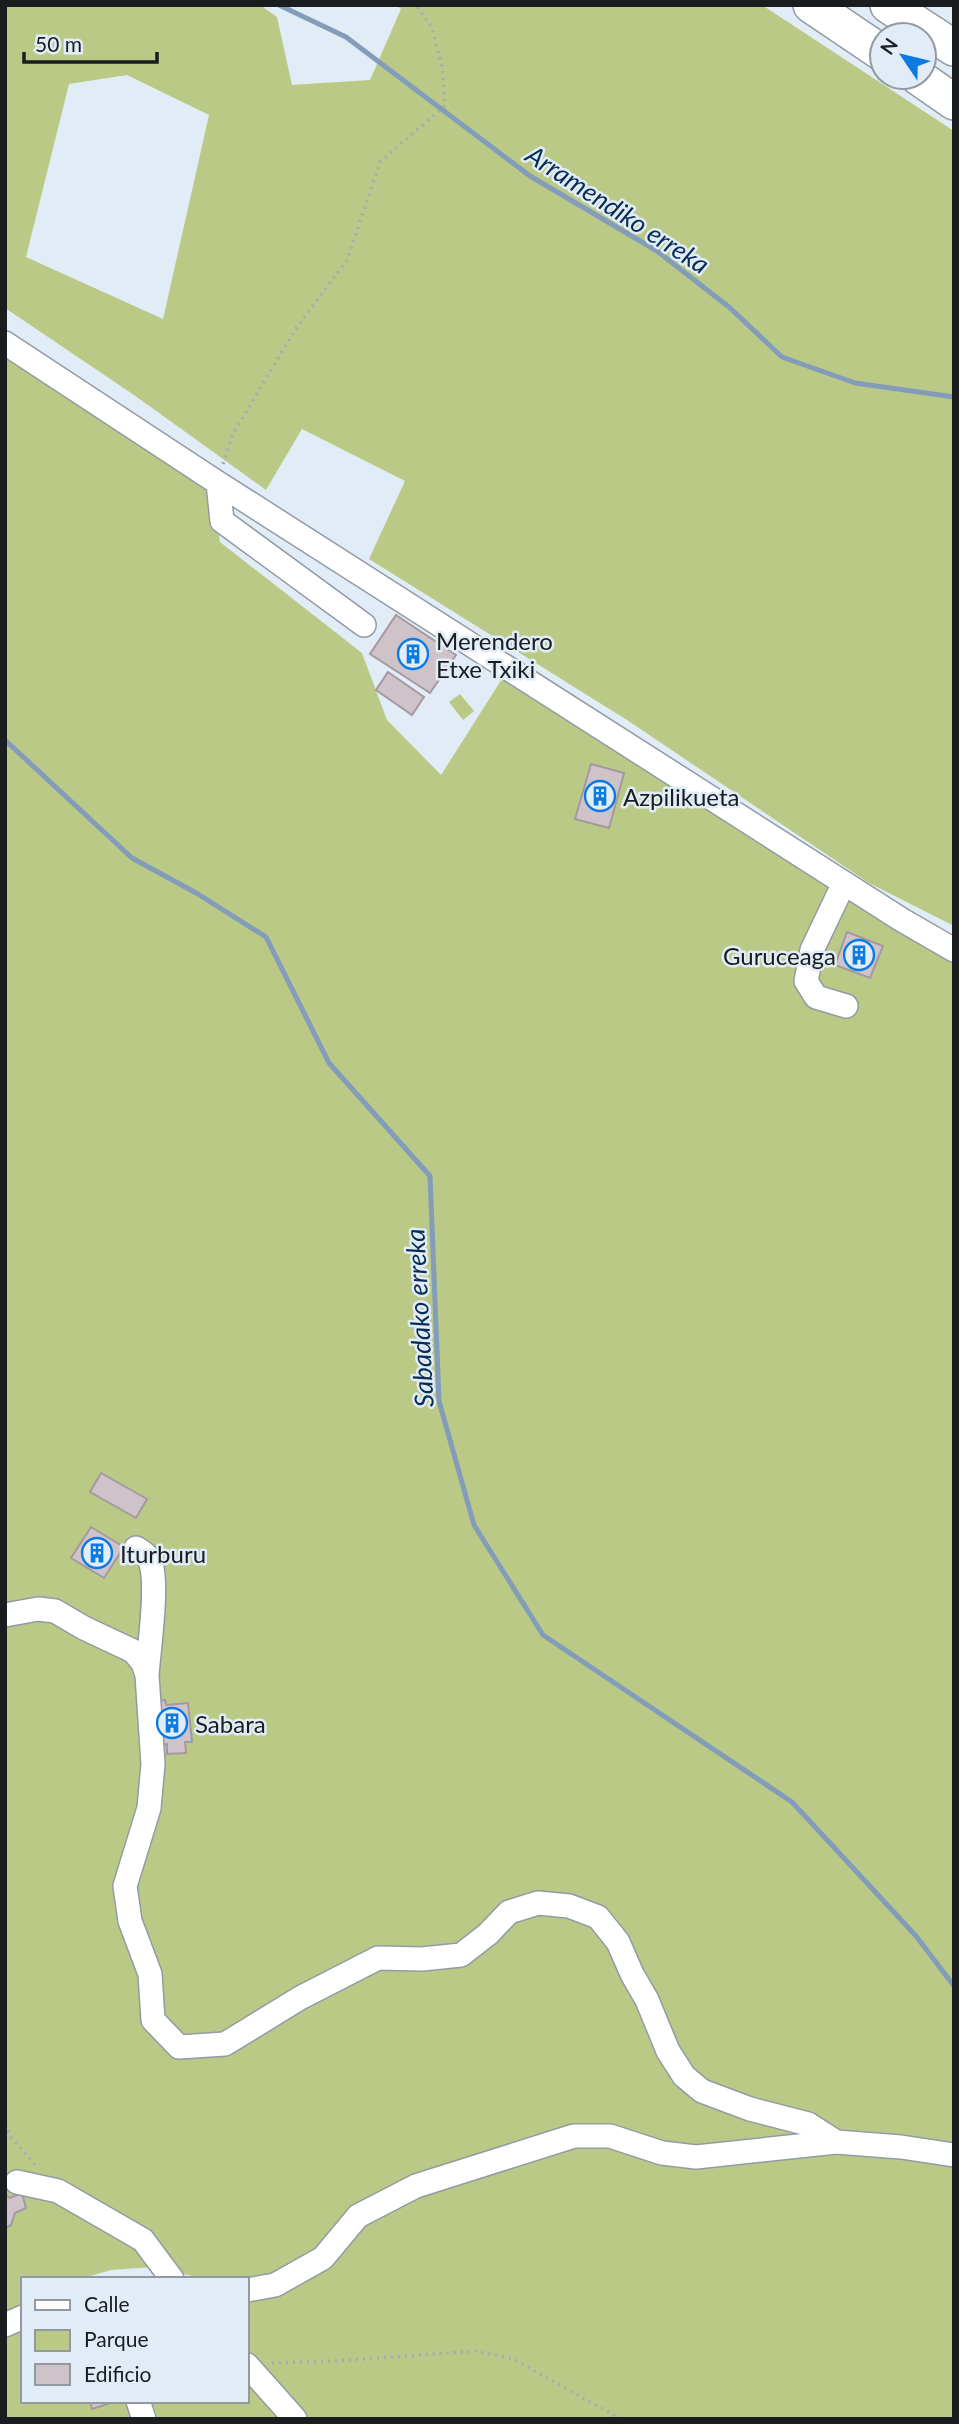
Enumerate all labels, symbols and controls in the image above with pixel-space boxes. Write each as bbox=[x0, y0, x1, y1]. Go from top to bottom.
scale bar bbox=[24, 21, 158, 65]
north arrow bbox=[868, 21, 938, 91]
text: 50 m bbox=[35, 31, 82, 56]
text: N bbox=[875, 33, 902, 59]
water label: Arramendiko erreka bbox=[520, 137, 715, 280]
place label: Merendero Etxe Txiki bbox=[436, 626, 553, 683]
building icon: Merendero Etxe Txiki bbox=[396, 637, 430, 671]
building icon: Azpilikueta bbox=[583, 779, 617, 813]
place label: Azpilikueta bbox=[623, 782, 739, 811]
building icon: Guruceaga bbox=[842, 938, 876, 972]
place label: Guruceaga bbox=[723, 941, 836, 970]
water label: Sabadako erreka bbox=[398, 1228, 440, 1408]
building icon: Iturburu bbox=[80, 1536, 114, 1570]
place label: Iturburu bbox=[120, 1539, 206, 1568]
building icon: Sabara bbox=[155, 1706, 189, 1740]
place label: Sabara bbox=[195, 1709, 266, 1738]
legend bbox=[21, 2277, 248, 2403]
text: Calle bbox=[84, 2291, 129, 2316]
text: Parque bbox=[84, 2326, 149, 2351]
text: Edificio bbox=[84, 2361, 152, 2386]

